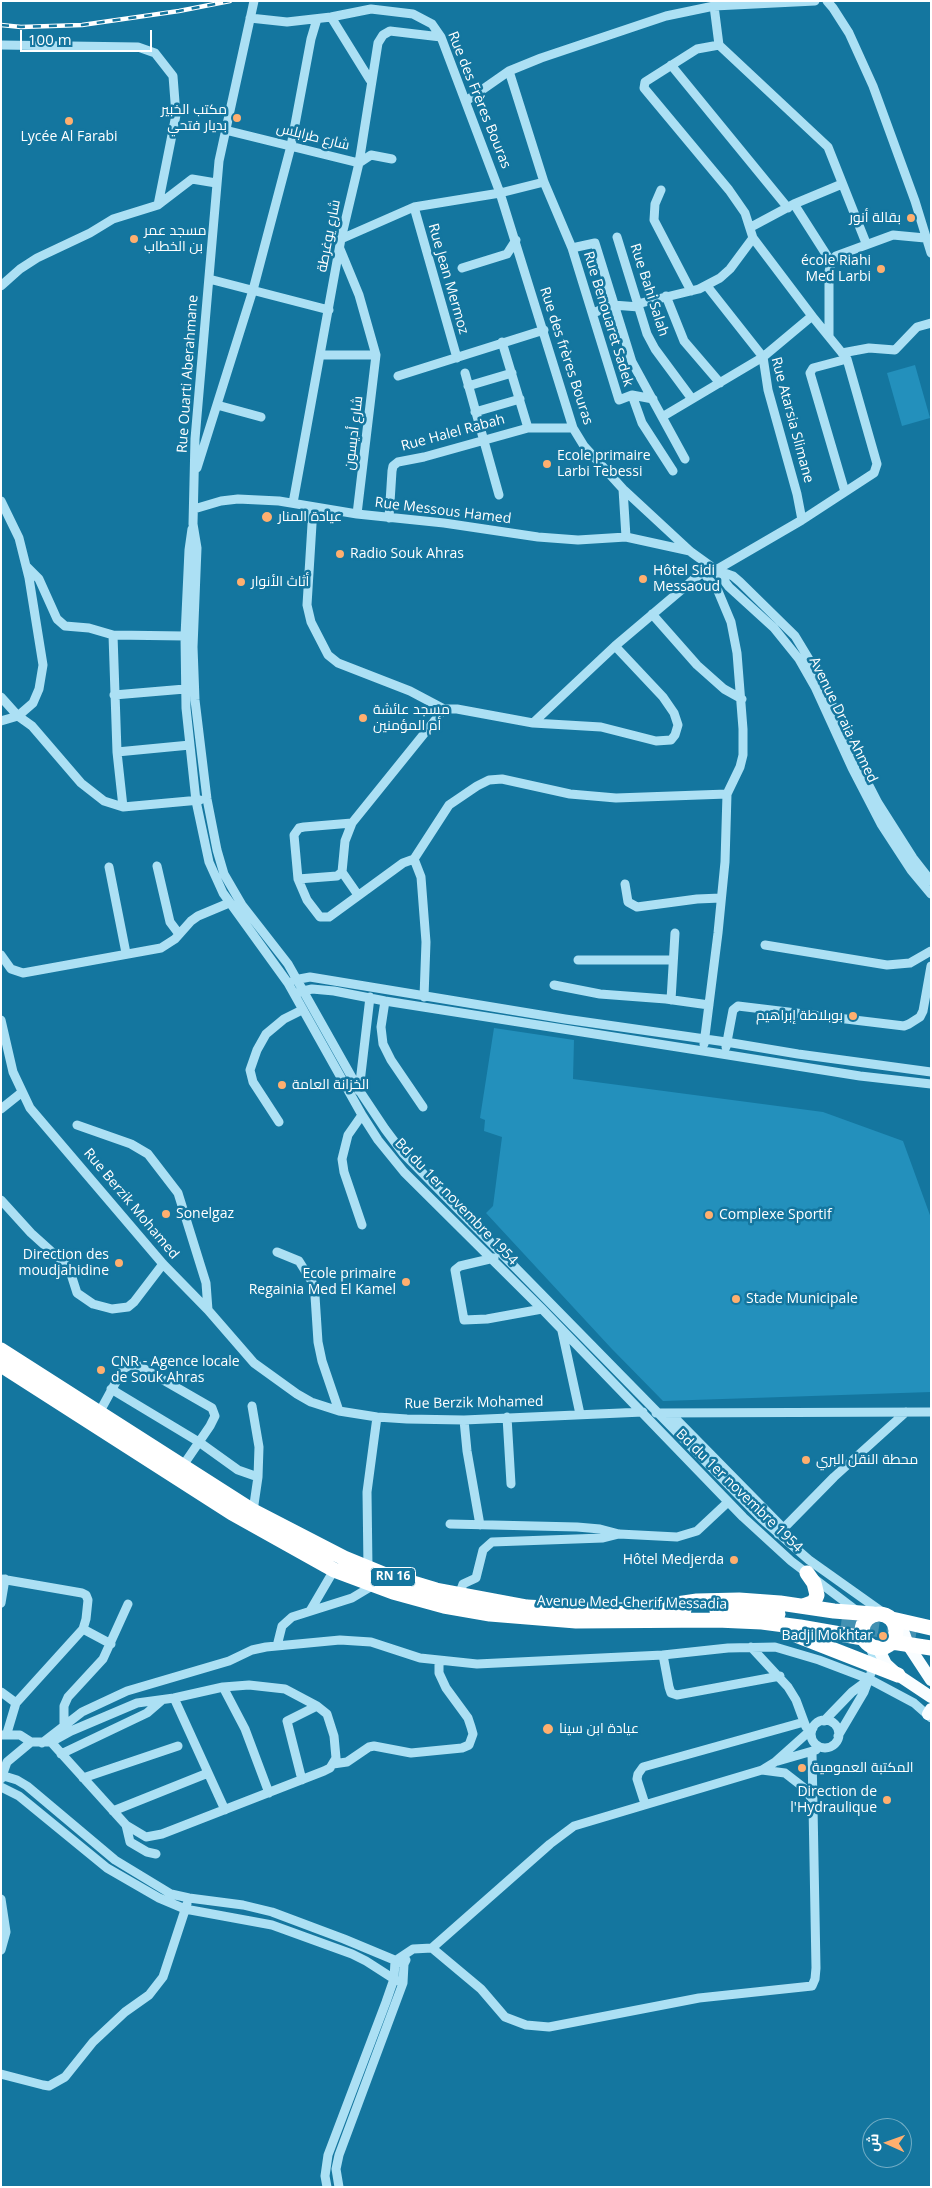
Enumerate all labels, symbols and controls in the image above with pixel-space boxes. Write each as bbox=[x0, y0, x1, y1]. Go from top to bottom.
scale bar bbox=[22, 20, 155, 52]
text: 100 m bbox=[28, 29, 72, 49]
street label: Rue des Frères Bouras bbox=[444, 29, 514, 171]
place label: مكتب الخبير بديار فتحي bbox=[161, 102, 227, 134]
marker: مكتب الخبير بديار فتحي bbox=[231, 112, 243, 124]
marker: Lycée Al Farabi bbox=[63, 115, 75, 127]
street label: شارع طرابلس bbox=[275, 120, 351, 154]
place label: Lycée Al Farabi bbox=[20, 129, 118, 145]
street label: شارع يوغرطة bbox=[314, 198, 344, 274]
place label: بقالة أنور bbox=[849, 210, 901, 226]
marker: بقالة أنور bbox=[905, 212, 917, 224]
street label: Rue Jean Mermoz bbox=[424, 222, 472, 336]
place label: مسجد عمر بن الخطاب bbox=[144, 223, 207, 256]
marker: مسجد عمر بن الخطاب bbox=[128, 233, 140, 245]
street label: Rue Bahi Salah bbox=[626, 241, 672, 339]
street label: Rue Benouaret Sadek bbox=[579, 249, 637, 389]
place label: école Riahi Med Larbi bbox=[801, 253, 871, 286]
marker: école Riahi Med Larbi bbox=[875, 263, 887, 275]
street label: Rue des frères Bouras bbox=[536, 285, 596, 427]
street label: Rue Ouarti Aberahmane bbox=[174, 294, 202, 454]
street label: Rue Atarsia Slimane bbox=[767, 355, 817, 485]
street label: شارع أديسون bbox=[341, 395, 367, 471]
street label: Rue Halel Rabah bbox=[399, 411, 507, 455]
place label: Ecole primaire Larbi Tebessi bbox=[557, 448, 651, 481]
marker: Ecole primaire Larbi Tebessi bbox=[541, 458, 553, 470]
street label: Rue Messous Hamed bbox=[374, 494, 512, 528]
place label: عيادة المنار bbox=[278, 509, 342, 525]
marker: عيادة المنار bbox=[260, 510, 274, 524]
place label: Radio Souk Ahras bbox=[350, 546, 464, 562]
marker: Radio Souk Ahras bbox=[334, 548, 346, 560]
place label: Hôtel Sidi Messaoud bbox=[653, 563, 720, 596]
marker: Hôtel Sidi Messaoud bbox=[637, 573, 649, 585]
place label: أثاث الأنوار bbox=[251, 574, 309, 590]
marker: أثاث الأنوار bbox=[235, 576, 247, 588]
street label: Avenue Draia Ahmed bbox=[805, 654, 881, 786]
place label: مسجد عائشة أم المؤمنين bbox=[373, 702, 450, 734]
marker: مسجد عائشة أم المؤمنين bbox=[357, 712, 369, 724]
place label: بوبلاطة إبراهيم bbox=[756, 1008, 843, 1024]
marker: بوبلاطة إبراهيم bbox=[847, 1010, 859, 1022]
place label: الخزانة العامة bbox=[292, 1077, 369, 1093]
marker: الخزانة العامة bbox=[276, 1079, 288, 1091]
street label: Bd du 1er novembre 1954 bbox=[391, 1135, 521, 1269]
street label: Rue Berzik Mohamed bbox=[80, 1145, 182, 1263]
place label: Sonelgaz bbox=[176, 1206, 234, 1222]
place label: Complexe Sportif bbox=[719, 1207, 832, 1223]
marker: Sonelgaz bbox=[160, 1208, 172, 1220]
marker: Complexe Sportif bbox=[703, 1209, 715, 1221]
place label: Direction des moudjahidine bbox=[18, 1247, 109, 1280]
marker: Direction des moudjahidine bbox=[113, 1257, 125, 1269]
place label: Ecole primaire Regainia Med El Kamel bbox=[249, 1266, 396, 1298]
marker: Ecole primaire Regainia Med El Kamel bbox=[400, 1276, 412, 1288]
place label: Stade Municipale bbox=[746, 1291, 858, 1307]
marker: Stade Municipale bbox=[730, 1293, 742, 1305]
place label: CNR - Agence locale de Souk Ahras bbox=[111, 1354, 240, 1386]
marker: CNR - Agence locale de Souk Ahras bbox=[95, 1364, 107, 1376]
street label: Rue Berzik Mohamed bbox=[404, 1393, 544, 1413]
street label: Bd du 1er novembre 1954 bbox=[672, 1426, 806, 1556]
place label: محطة النقل البري bbox=[816, 1452, 918, 1468]
marker: محطة النقل البري bbox=[800, 1454, 812, 1466]
place label: Hôtel Medjerda bbox=[623, 1552, 724, 1568]
marker: Hôtel Medjerda bbox=[728, 1554, 740, 1566]
road number: RN 16 bbox=[370, 1568, 416, 1586]
street label: Avenue Med-Cherif Messadia bbox=[537, 1593, 727, 1613]
place label: Badji Mokhtar bbox=[781, 1628, 873, 1644]
marker: Badji Mokhtar bbox=[877, 1630, 889, 1642]
place label: عيادة ابن سينا bbox=[559, 1721, 639, 1737]
marker: عيادة ابن سينا bbox=[541, 1722, 555, 1736]
place label: المكتبة العمومية bbox=[812, 1760, 913, 1776]
marker: المكتبة العمومية bbox=[796, 1762, 808, 1774]
place label: Direction de l'Hydraulique bbox=[790, 1784, 877, 1816]
marker: Direction de l'Hydraulique bbox=[881, 1794, 893, 1806]
north arrow bbox=[862, 2118, 912, 2168]
text: ش bbox=[863, 2133, 882, 2152]

